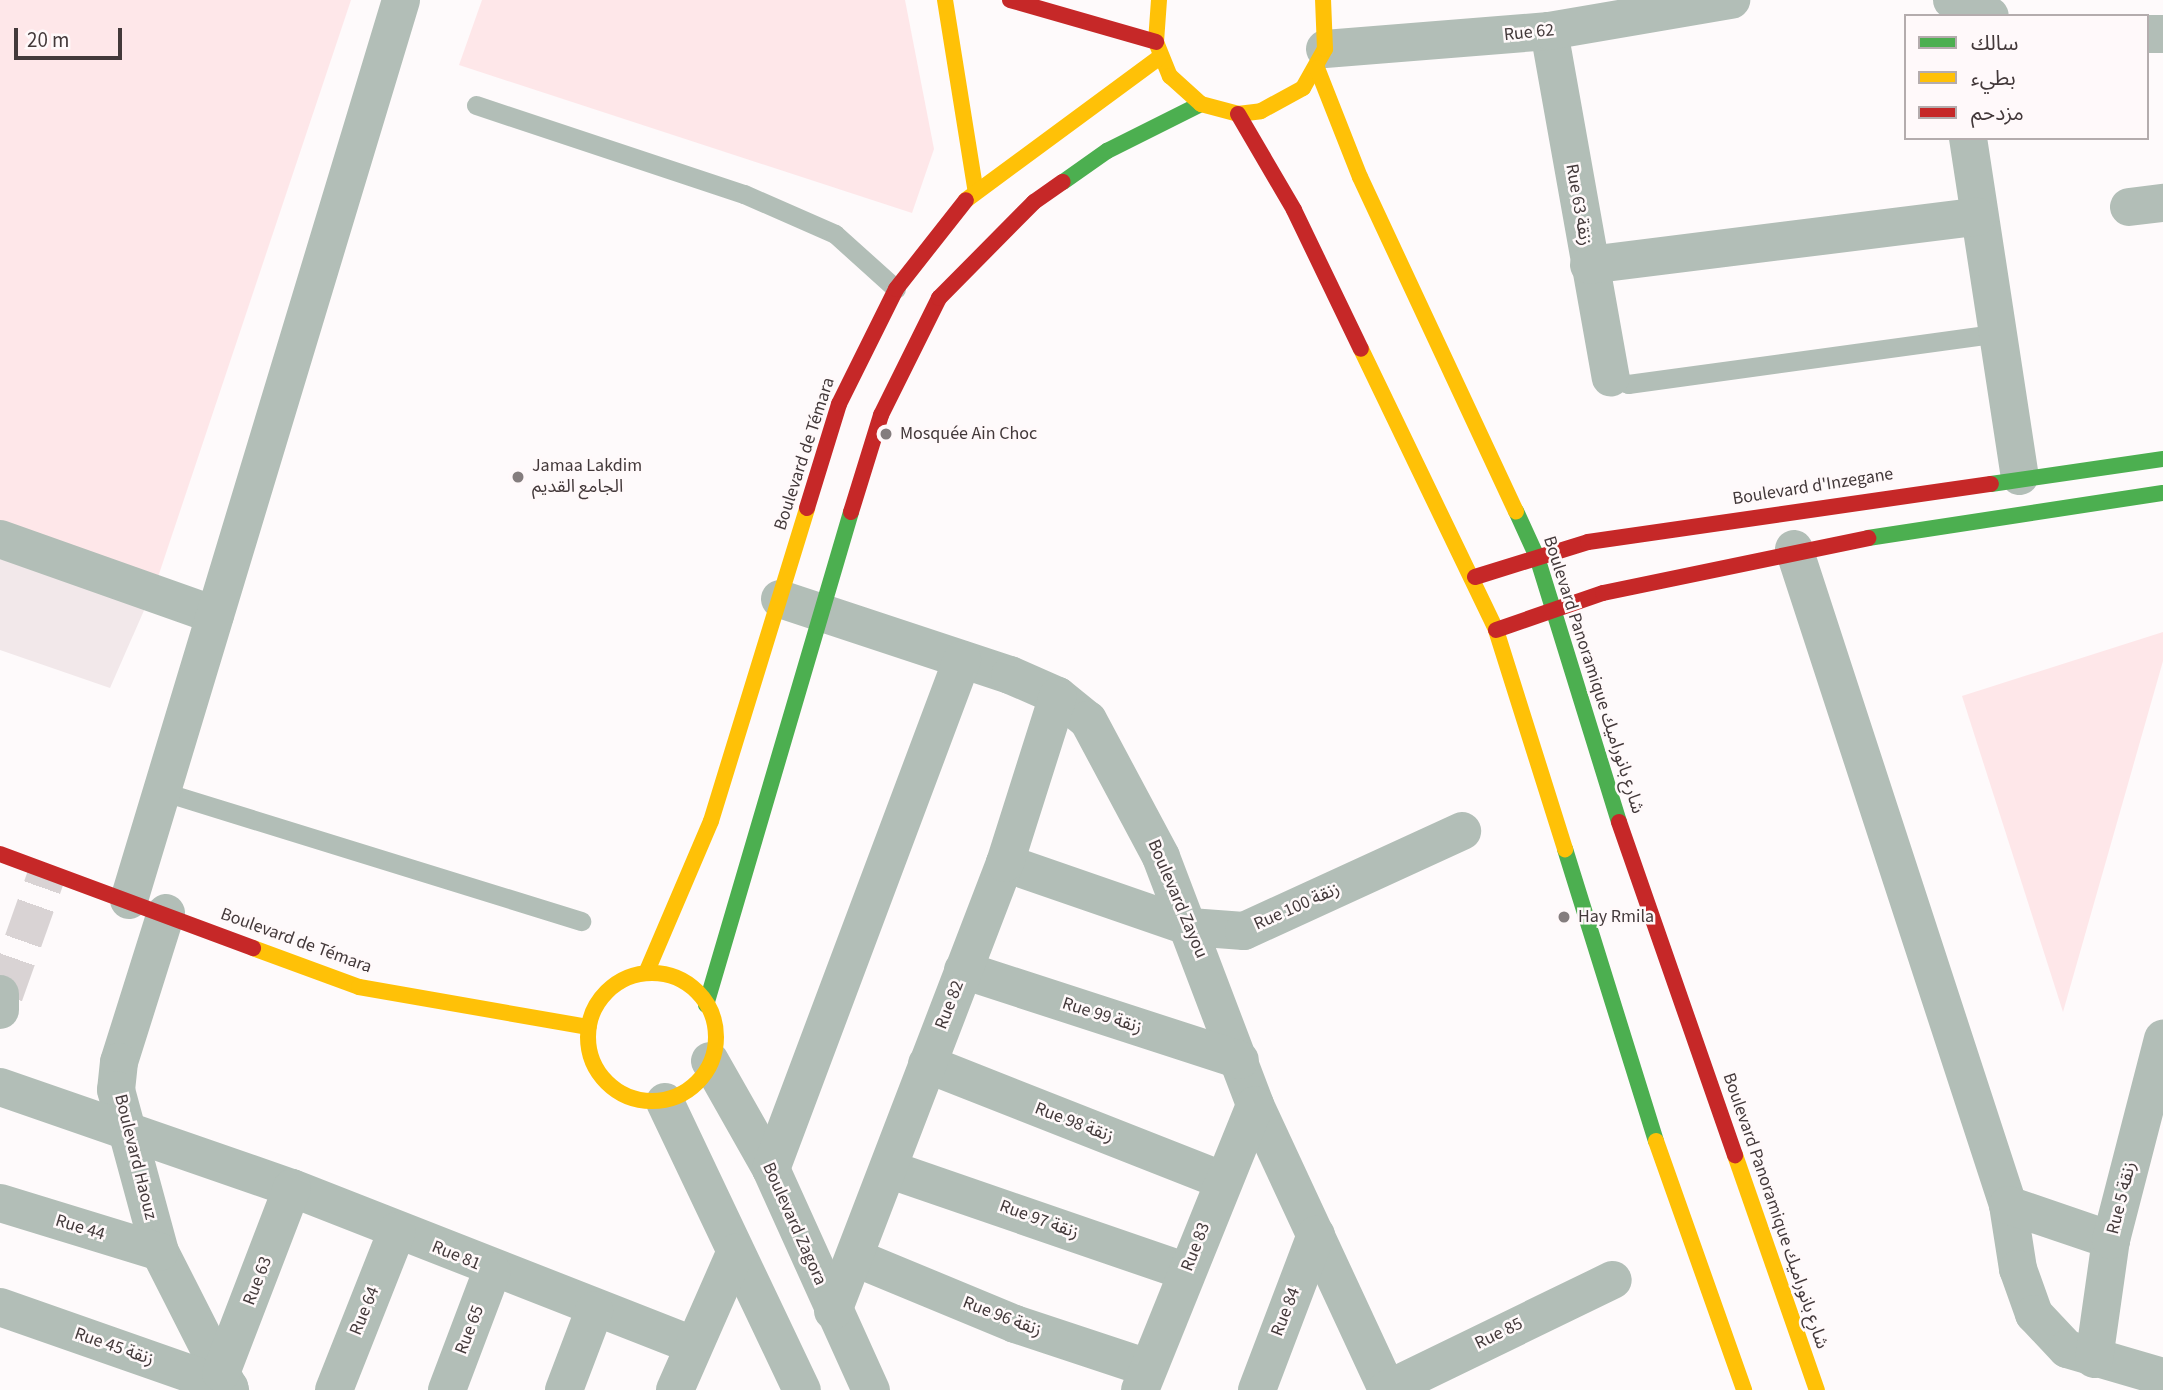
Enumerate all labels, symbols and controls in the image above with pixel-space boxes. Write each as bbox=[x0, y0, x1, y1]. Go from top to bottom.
scale bar bbox=[18, 14, 126, 58]
legend bbox=[1904, 14, 2149, 140]
street label: Rue 62 bbox=[1503, 20, 1555, 46]
text: 20 m bbox=[27, 25, 69, 55]
text: سالك bbox=[1971, 28, 2018, 58]
text: بطيء bbox=[1971, 63, 2016, 93]
text: مزدحم bbox=[1971, 98, 2024, 128]
street label: Rue 63 زنقة bbox=[1560, 162, 1596, 248]
street label: Boulevard de Témara bbox=[770, 375, 840, 533]
place label: Mosquée Ain Choc bbox=[900, 423, 1037, 445]
marker: Mosquée Ain Choc bbox=[878, 426, 894, 442]
place label: Jamaa Lakdim الجامع القديم bbox=[532, 456, 642, 498]
street label: Boulevard d'Inzegane bbox=[1731, 464, 1895, 510]
marker: Jamaa Lakdim الجامع القديم bbox=[510, 469, 526, 485]
street label: Boulevard Panoramique شارع بانوراميك bbox=[1538, 534, 1648, 816]
street label: Boulevard Zayou bbox=[1142, 836, 1212, 962]
street label: Rue 100 زنقة bbox=[1251, 879, 1343, 935]
street label: Boulevard de Témara bbox=[217, 904, 375, 978]
place label: Hay Rmila bbox=[1578, 906, 1654, 928]
marker: Hay Rmila bbox=[1556, 909, 1572, 925]
street label: Rue 82 bbox=[931, 978, 969, 1032]
street label: Rue 99 زنقة bbox=[1059, 993, 1145, 1039]
street label: Boulevard Panoramique شارع بانوراميك bbox=[1718, 1070, 1832, 1352]
street label: Boulevard Haouz bbox=[109, 1092, 161, 1222]
street label: Rue 98 زنقة bbox=[1032, 1098, 1116, 1148]
street label: Boulevard Zagora bbox=[757, 1159, 831, 1289]
street label: Rue 5 زنقة bbox=[2103, 1160, 2141, 1236]
street label: Rue 97 زنقة bbox=[996, 1196, 1082, 1244]
street label: Rue 44 bbox=[53, 1210, 107, 1246]
street label: Rue 83 bbox=[1177, 1220, 1215, 1274]
street label: Rue 81 bbox=[429, 1237, 483, 1275]
street label: Rue 63 bbox=[239, 1254, 277, 1308]
street label: Rue 64 bbox=[346, 1284, 384, 1338]
street label: Rue 84 bbox=[1267, 1285, 1305, 1339]
street label: Rue 96 زنقة bbox=[960, 1292, 1044, 1342]
street label: Rue 65 bbox=[451, 1303, 489, 1357]
street label: Rue 85 bbox=[1472, 1313, 1526, 1355]
street label: Rue 45 زنقة bbox=[71, 1323, 157, 1371]

